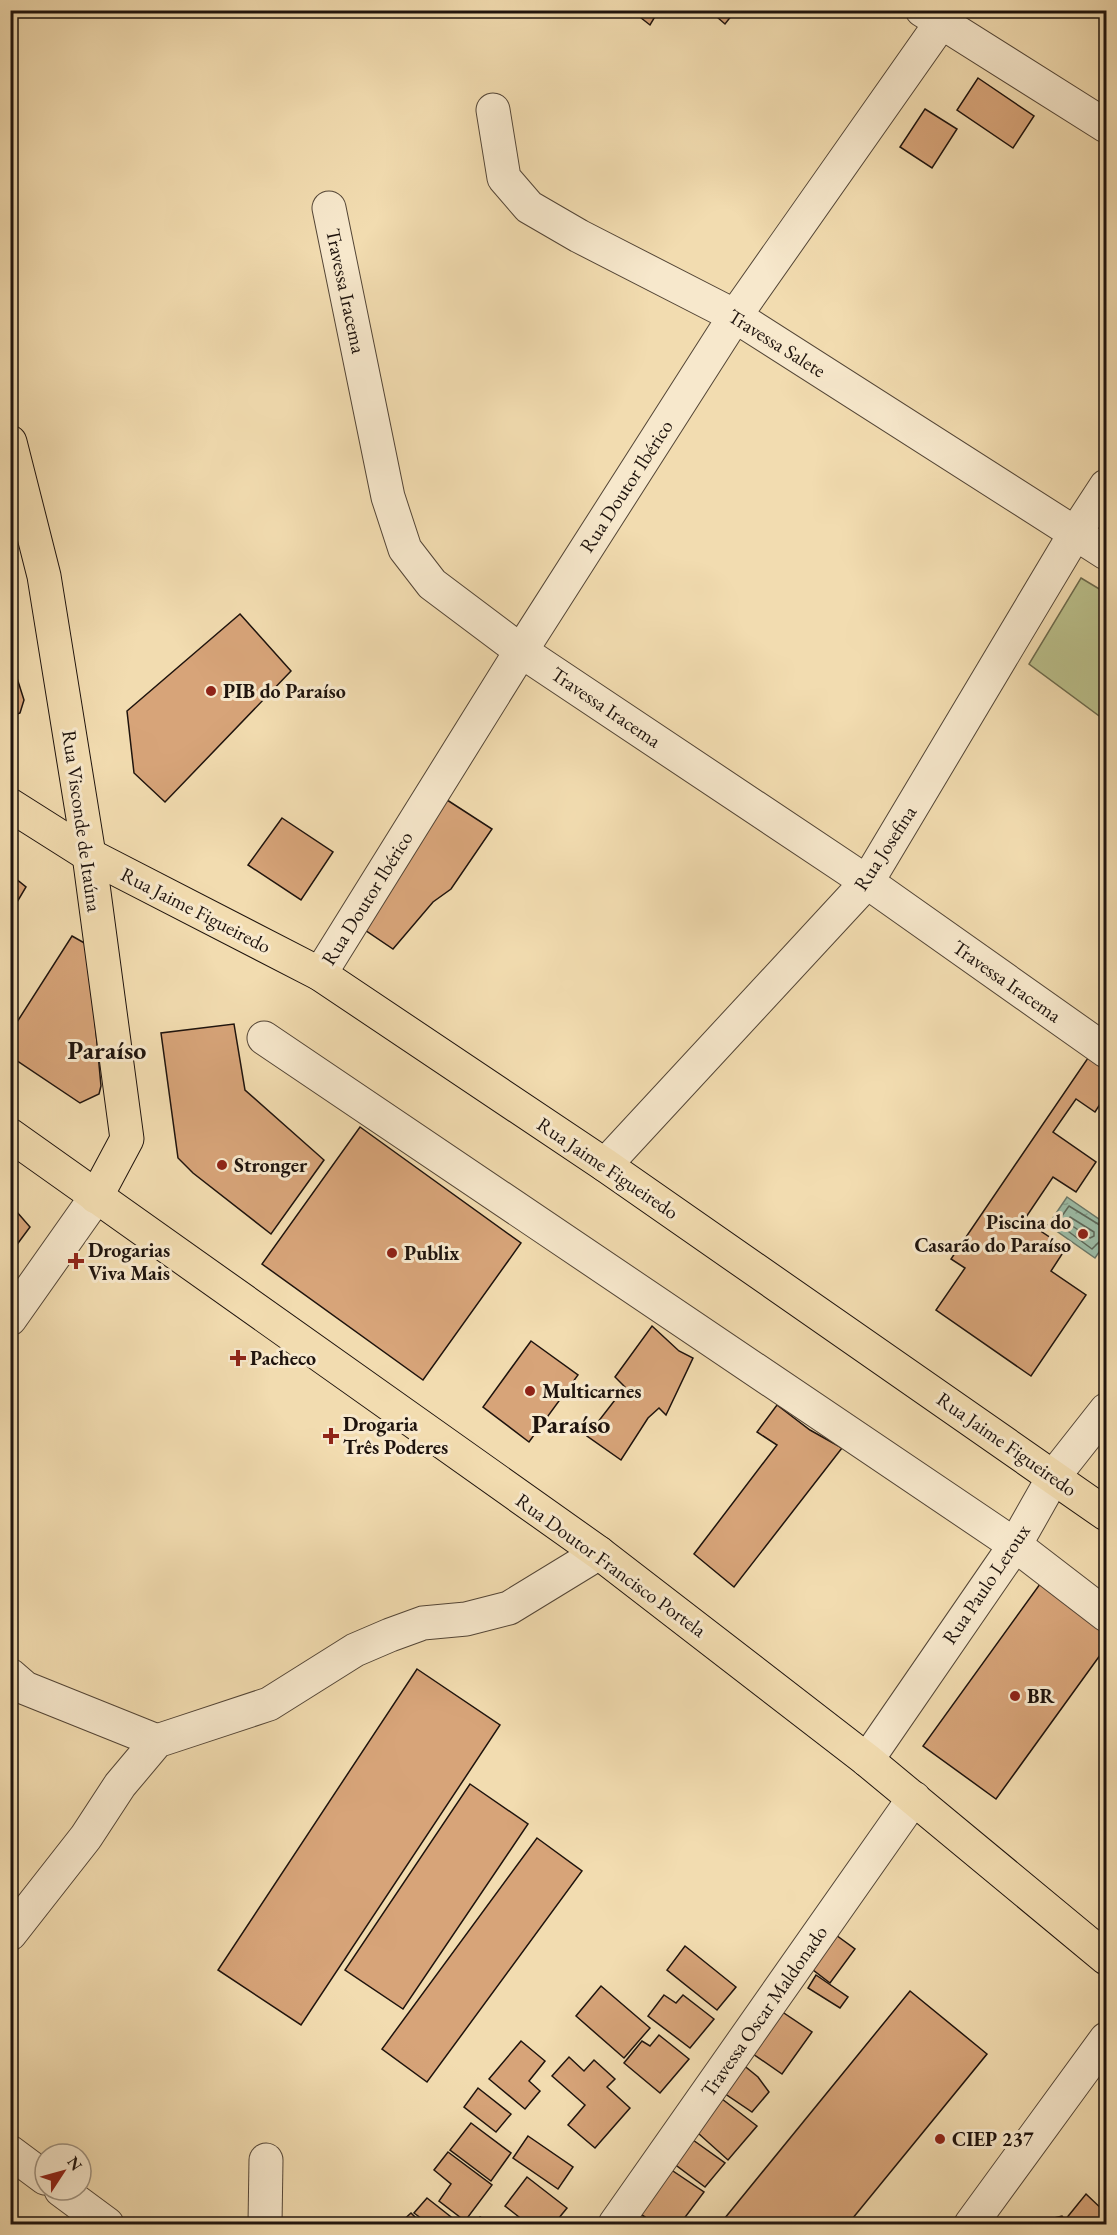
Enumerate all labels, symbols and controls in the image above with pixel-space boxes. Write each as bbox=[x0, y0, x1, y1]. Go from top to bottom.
street label: Travessa Iracema bbox=[320, 226, 372, 356]
street label: Travessa Salete bbox=[723, 303, 831, 383]
street label: Rua Doutor Ibérico bbox=[573, 415, 679, 557]
street label: Travessa Iracema bbox=[546, 661, 666, 753]
place label: PIB do Paraíso bbox=[223, 678, 346, 704]
marker: PIB do Paraíso bbox=[204, 684, 218, 698]
street label: Rua Visconde de Itaúna bbox=[56, 728, 108, 914]
street label: Rua Josefina bbox=[848, 800, 922, 896]
street label: Rua Doutor Ibérico bbox=[315, 826, 419, 970]
street label: Rua Jaime Figueiredo bbox=[116, 861, 276, 959]
street label: Travessa Iracema bbox=[947, 934, 1067, 1028]
district label: Paraíso bbox=[68, 1033, 146, 1067]
street label: Rua Jaime Figueiredo bbox=[532, 1111, 684, 1225]
place label: Stronger bbox=[234, 1152, 308, 1178]
marker: Stronger bbox=[215, 1158, 229, 1172]
place label: Piscina do Casarão do Paraíso bbox=[914, 1209, 1071, 1258]
marker: Piscina do Casarão do Paraíso bbox=[1076, 1227, 1090, 1241]
place label: Drogarias Viva Mais bbox=[88, 1237, 170, 1286]
place label: Publix bbox=[404, 1240, 459, 1266]
marker: Publix bbox=[385, 1246, 399, 1260]
marker: Drogarias Viva Mais bbox=[69, 1254, 83, 1268]
place label: Pacheco bbox=[250, 1345, 316, 1371]
marker: Pacheco bbox=[231, 1351, 245, 1365]
place label: Multicarnes bbox=[542, 1378, 641, 1404]
marker: Multicarnes bbox=[523, 1384, 537, 1398]
street label: Rua Jaime Figueiredo bbox=[932, 1386, 1082, 1502]
district label: Paraíso bbox=[532, 1407, 610, 1441]
place label: Drogaria Três Poderes bbox=[343, 1411, 448, 1460]
marker: Drogaria Três Poderes bbox=[324, 1429, 338, 1443]
street label: Rua Doutor Francisco Portela bbox=[511, 1487, 711, 1643]
street label: Rua Paulo Leroux bbox=[936, 1519, 1036, 1649]
place label: BR bbox=[1027, 1683, 1056, 1709]
marker: BR bbox=[1008, 1689, 1022, 1703]
street label: Travessa Oscar Maldonado bbox=[695, 1920, 833, 2102]
place label: CIEP 237 bbox=[952, 2126, 1034, 2152]
marker: CIEP 237 bbox=[933, 2132, 947, 2146]
north arrow bbox=[33, 2142, 93, 2202]
text: N bbox=[62, 2152, 87, 2175]

